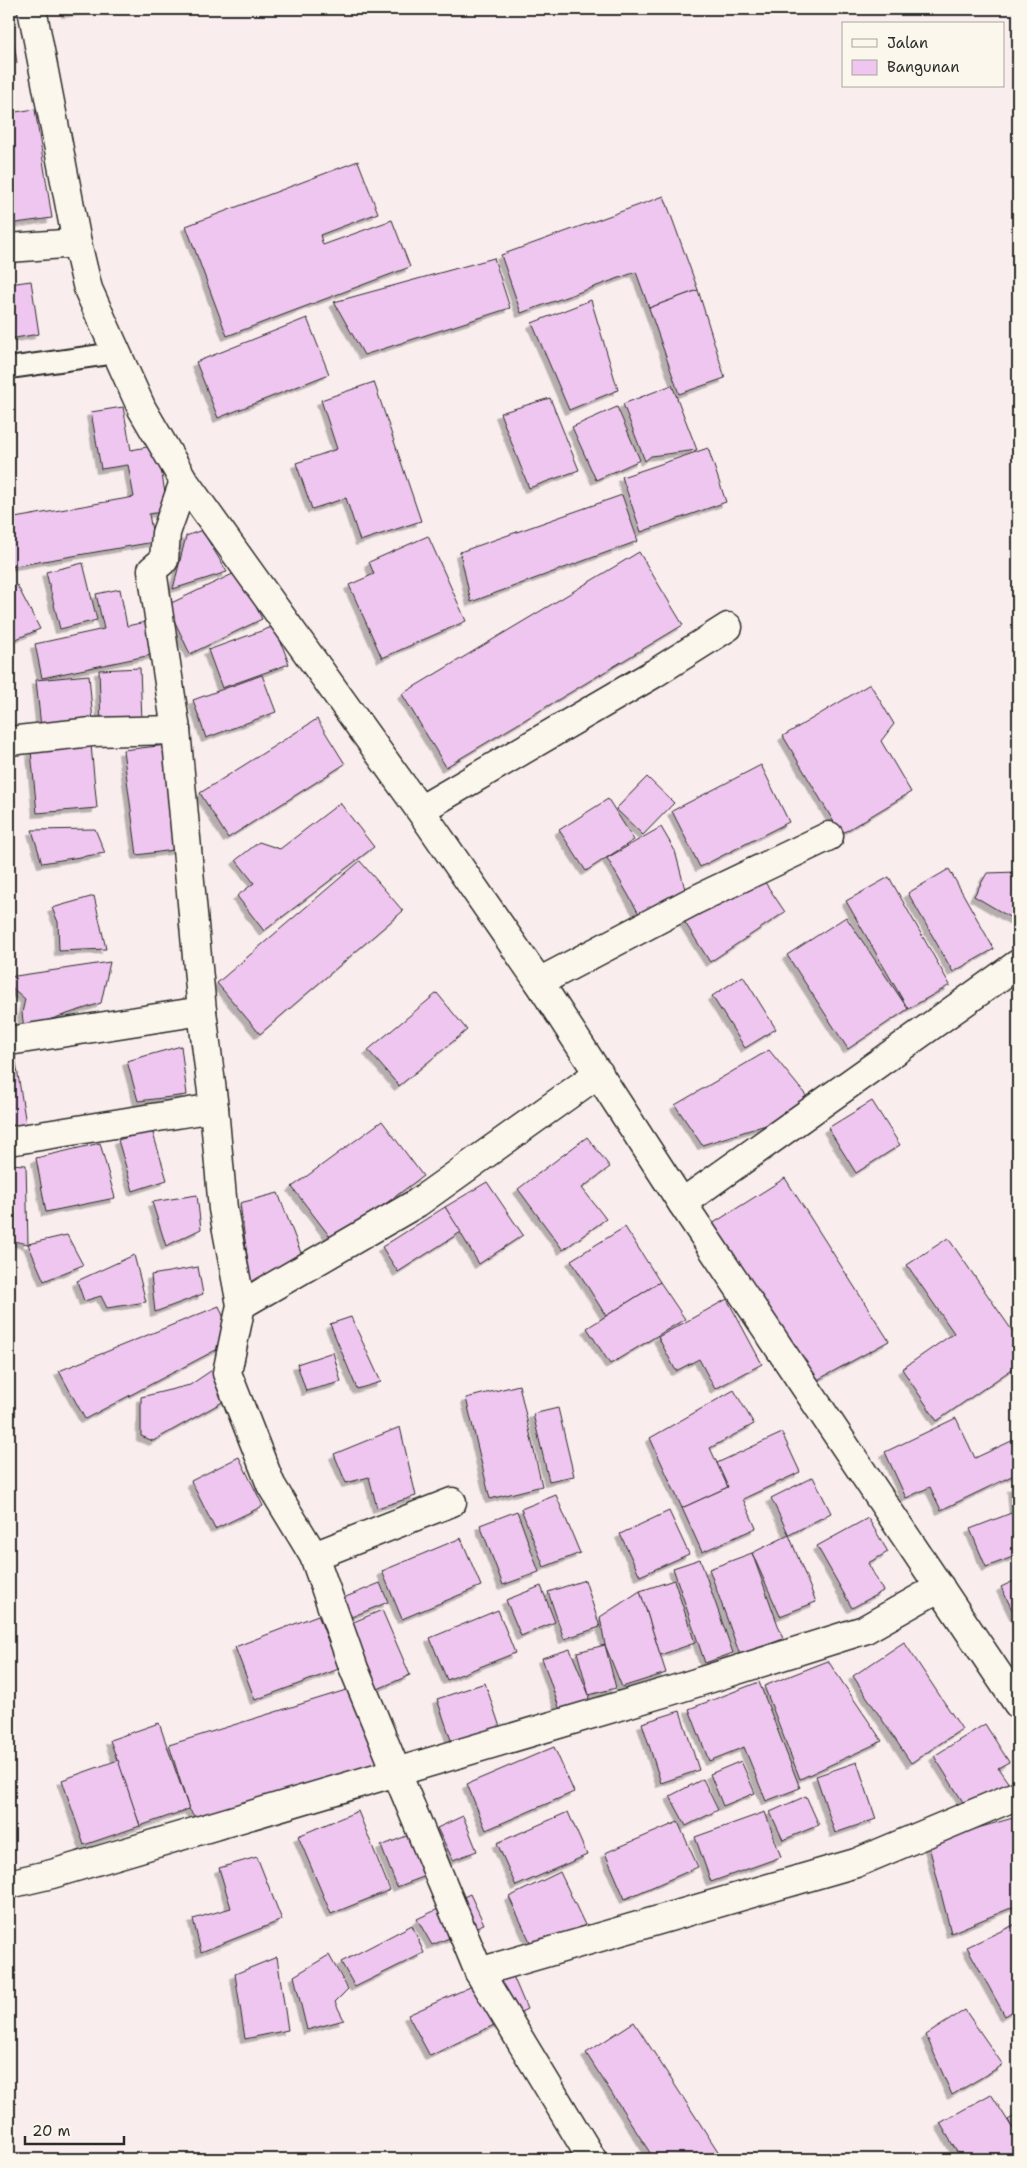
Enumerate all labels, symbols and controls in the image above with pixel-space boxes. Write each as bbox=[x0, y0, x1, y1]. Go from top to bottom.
legend bbox=[842, 22, 1004, 88]
text: Jalan bbox=[887, 33, 928, 53]
text: Bangunan bbox=[887, 57, 959, 77]
scale bar bbox=[25, 2113, 124, 2145]
text: 20 m bbox=[32, 2121, 71, 2141]

